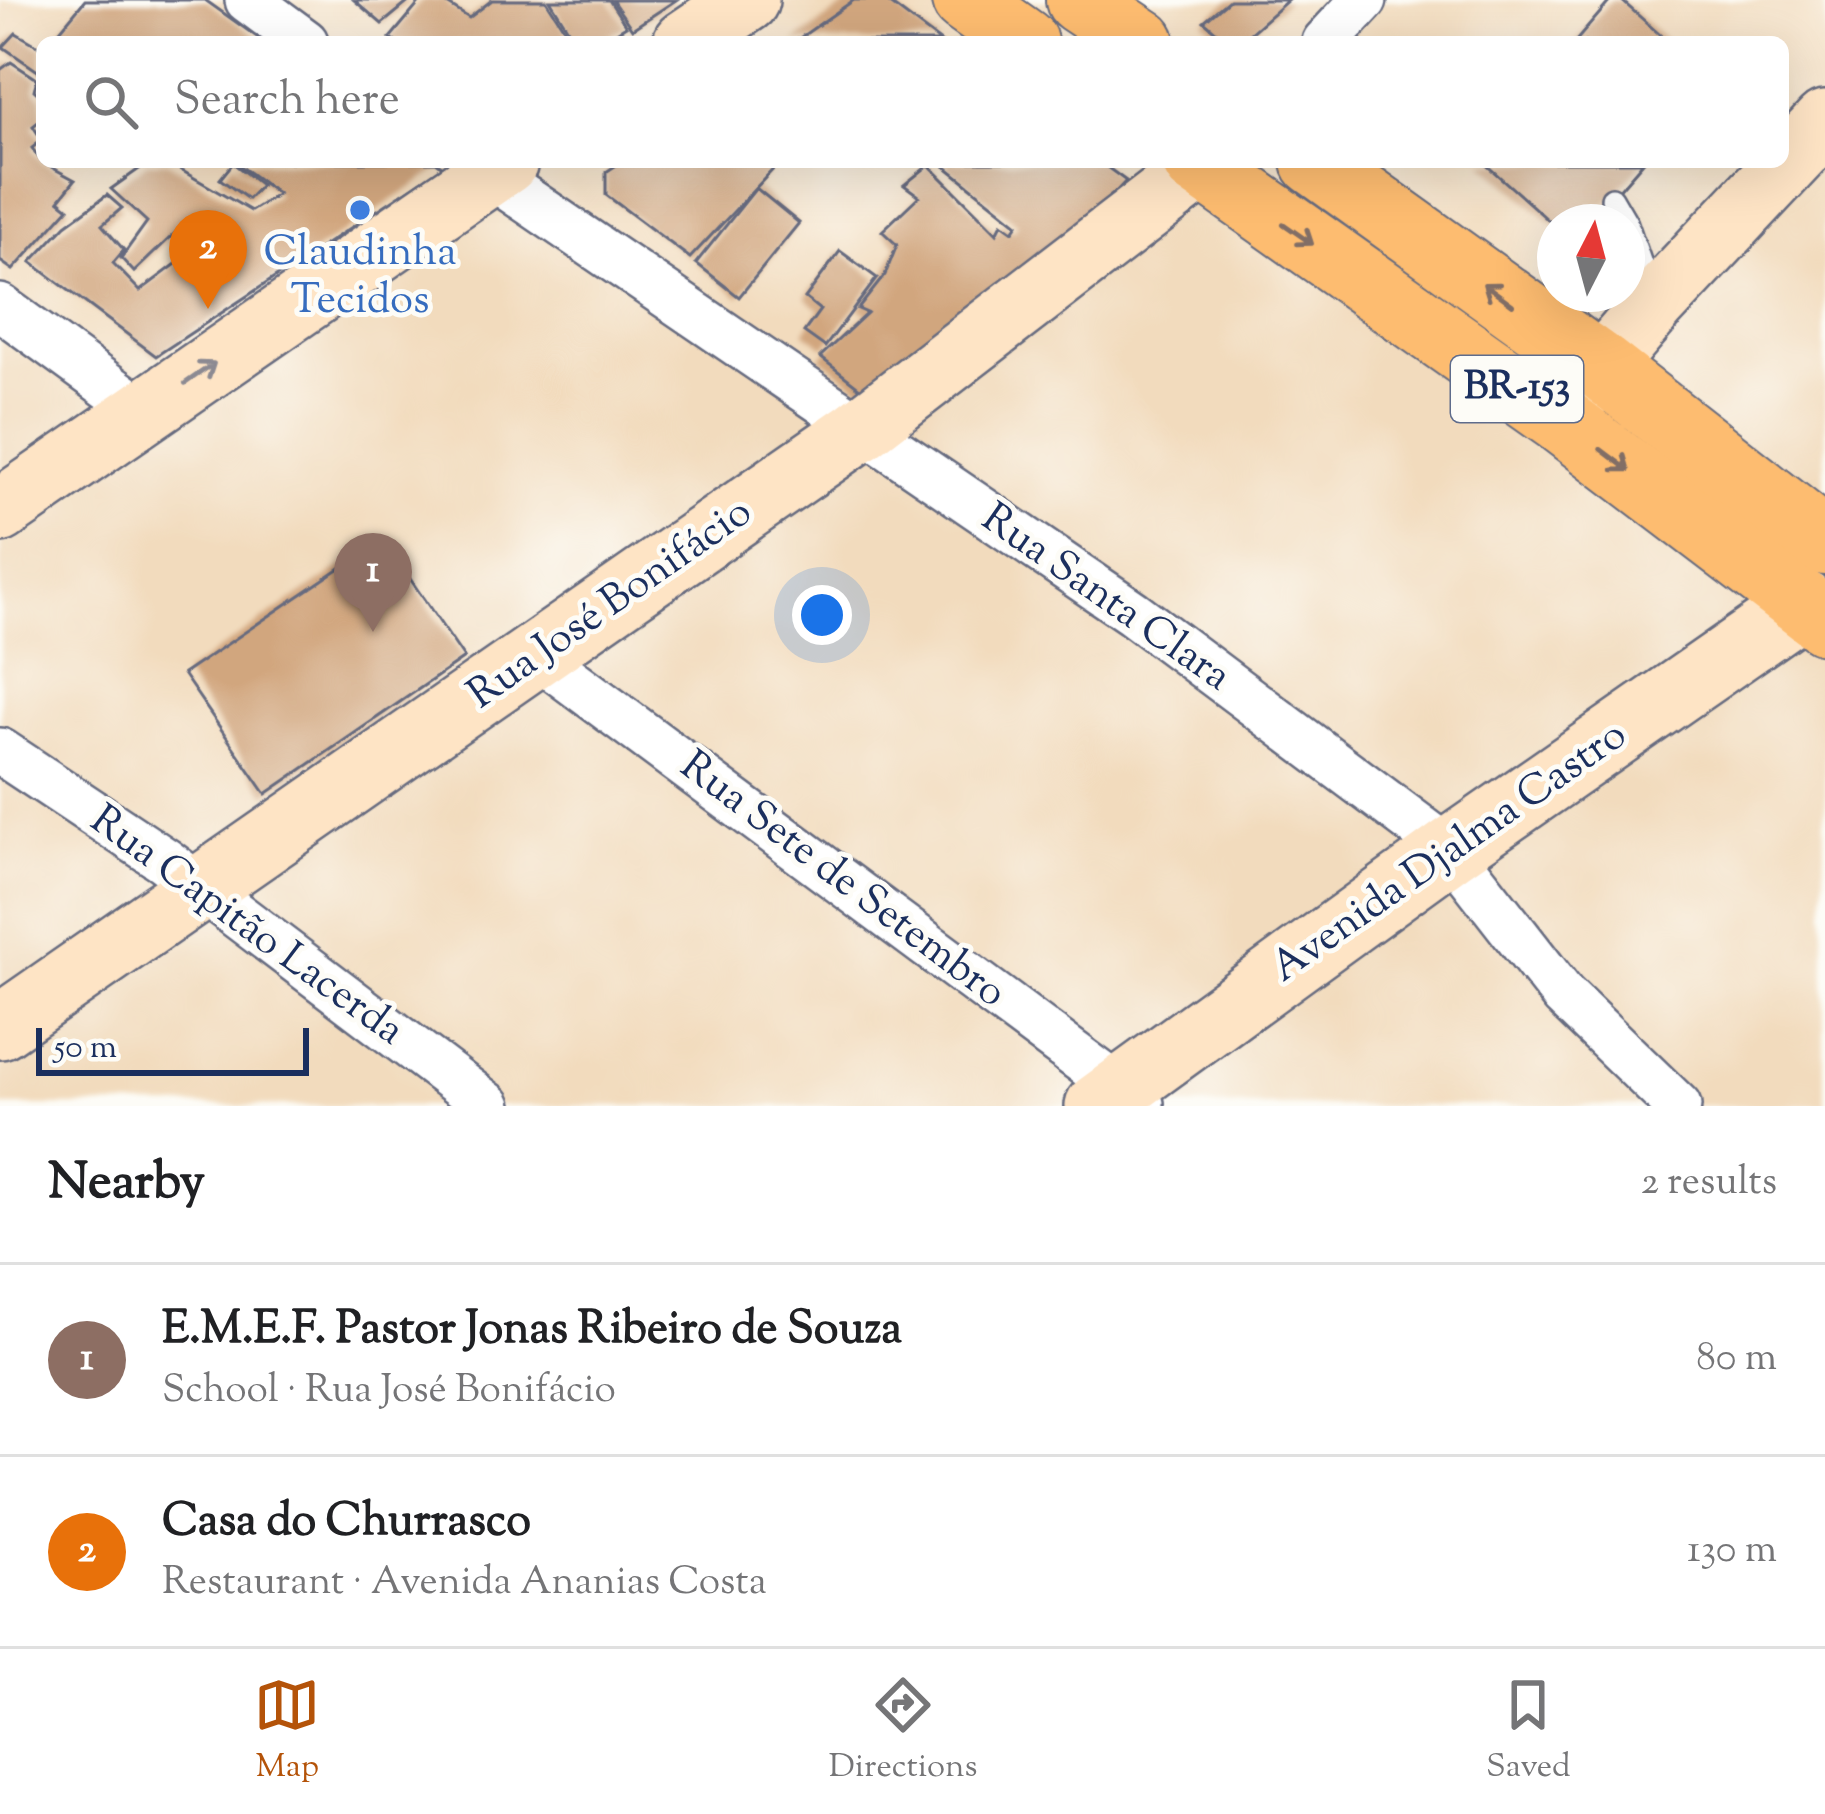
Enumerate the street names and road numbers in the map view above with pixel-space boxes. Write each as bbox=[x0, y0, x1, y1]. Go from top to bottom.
road number: BR-153 bbox=[1451, 356, 1583, 422]
street label: Rua José Bonifácio bbox=[457, 484, 765, 726]
street label: Rua Santa Clara bbox=[968, 491, 1242, 707]
street label: Avenida Djalma Castro bbox=[1260, 707, 1640, 999]
street label: Rua Sete de Setembro bbox=[666, 738, 1018, 1024]
street label: Rua Capitão Lacerda bbox=[77, 792, 415, 1062]

